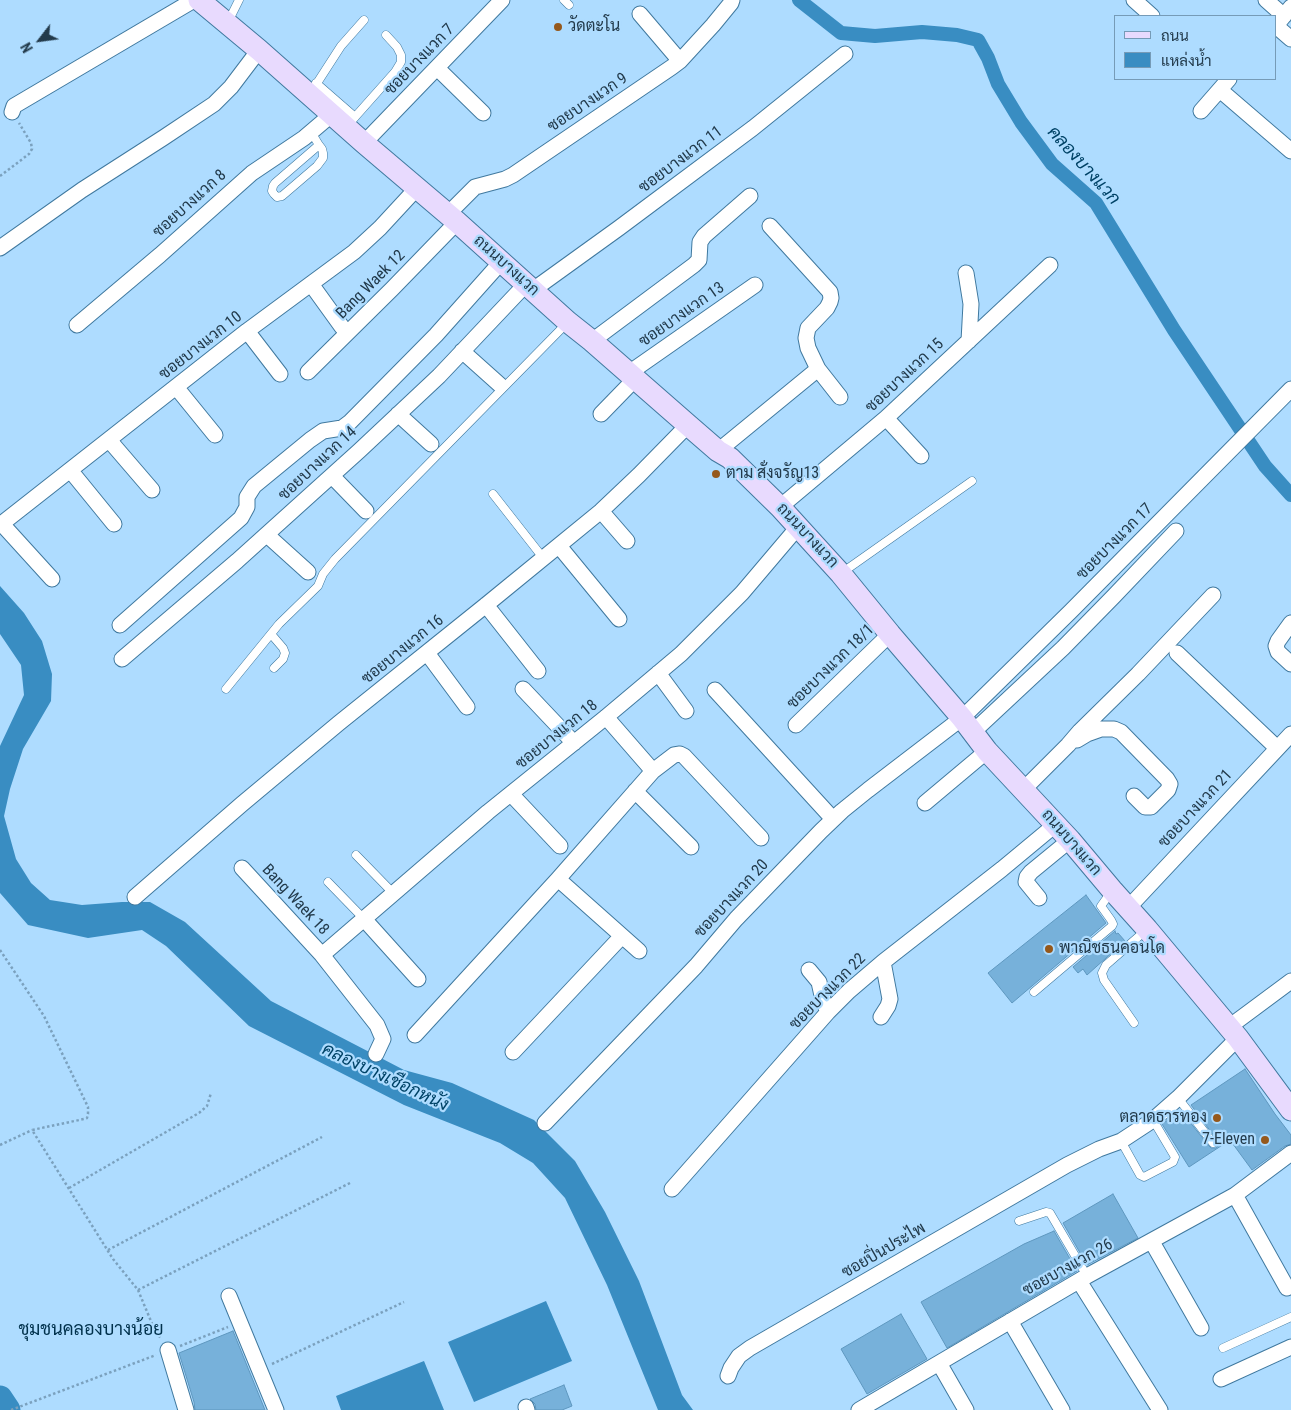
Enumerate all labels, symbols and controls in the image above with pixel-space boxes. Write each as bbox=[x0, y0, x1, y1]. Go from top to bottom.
north arrow bbox=[15, 15, 65, 65]
legend bbox=[1114, 15, 1276, 80]
place label: วัดตะโน bbox=[568, 17, 620, 37]
street label: ซอยบางแวก 7 bbox=[381, 20, 459, 100]
marker: วัดตะโน bbox=[552, 21, 564, 33]
text: ถนน bbox=[1161, 27, 1189, 45]
text: N bbox=[18, 40, 36, 55]
text: แหล่งน้ำ bbox=[1161, 52, 1212, 70]
street label: ซอยบางแวก 9 bbox=[545, 69, 631, 137]
street label: ซอยบางแวก 11 bbox=[635, 122, 727, 198]
water label: คลองบางแวก bbox=[1042, 122, 1124, 210]
street label: ซอยบางแวก 8 bbox=[149, 166, 231, 242]
street label: ถนนบางแวก bbox=[469, 232, 543, 300]
street label: Bang Waek 12 bbox=[333, 247, 409, 323]
street label: ซอยบางแวก 13 bbox=[636, 278, 728, 352]
street label: ซอยบางแวก 10 bbox=[156, 308, 246, 384]
street label: ซอยบางแวก 15 bbox=[862, 335, 948, 417]
street label: ซอยบางแวก 14 bbox=[275, 423, 361, 505]
place label: ตาม สั่งจรัญ13 bbox=[726, 464, 819, 484]
marker: ตาม สั่งจรัญ13 bbox=[710, 468, 722, 480]
street label: ถนนบางแวก bbox=[772, 500, 842, 572]
street label: ซอยบางแวก 17 bbox=[1073, 500, 1157, 584]
street label: ซอยบางแวก 16 bbox=[358, 611, 448, 689]
street label: ซอยบางแวก 18/1 bbox=[783, 621, 879, 713]
street label: ซอยบางแวก 18 bbox=[512, 696, 602, 774]
street label: ซอยบางแวก 21 bbox=[1155, 766, 1237, 852]
street label: ถนนบางแวก bbox=[1037, 806, 1105, 880]
street label: ซอยบางแวก 20 bbox=[691, 856, 773, 942]
street label: Bang Waek 18 bbox=[257, 861, 333, 939]
place label: พาณิชธนคอนโด bbox=[1059, 939, 1165, 959]
marker: พาณิชธนคอนโด bbox=[1043, 943, 1055, 955]
street label: ซอยบางแวก 22 bbox=[786, 950, 870, 1034]
water label: คลองบางเชือกหนัง bbox=[318, 1039, 452, 1117]
place label: ตลาดธารทอง bbox=[1119, 1108, 1207, 1128]
marker: ตลาดธารทอง bbox=[1211, 1112, 1223, 1124]
place label: 7-Eleven bbox=[1202, 1130, 1255, 1150]
marker: 7-Eleven bbox=[1259, 1134, 1271, 1146]
street label: ซอยปิ่นประไพ bbox=[839, 1219, 929, 1283]
street label: ซอยบางแวก 26 bbox=[1020, 1235, 1116, 1301]
district label: ชุมชนคลองบางน้อย bbox=[18, 1319, 164, 1341]

